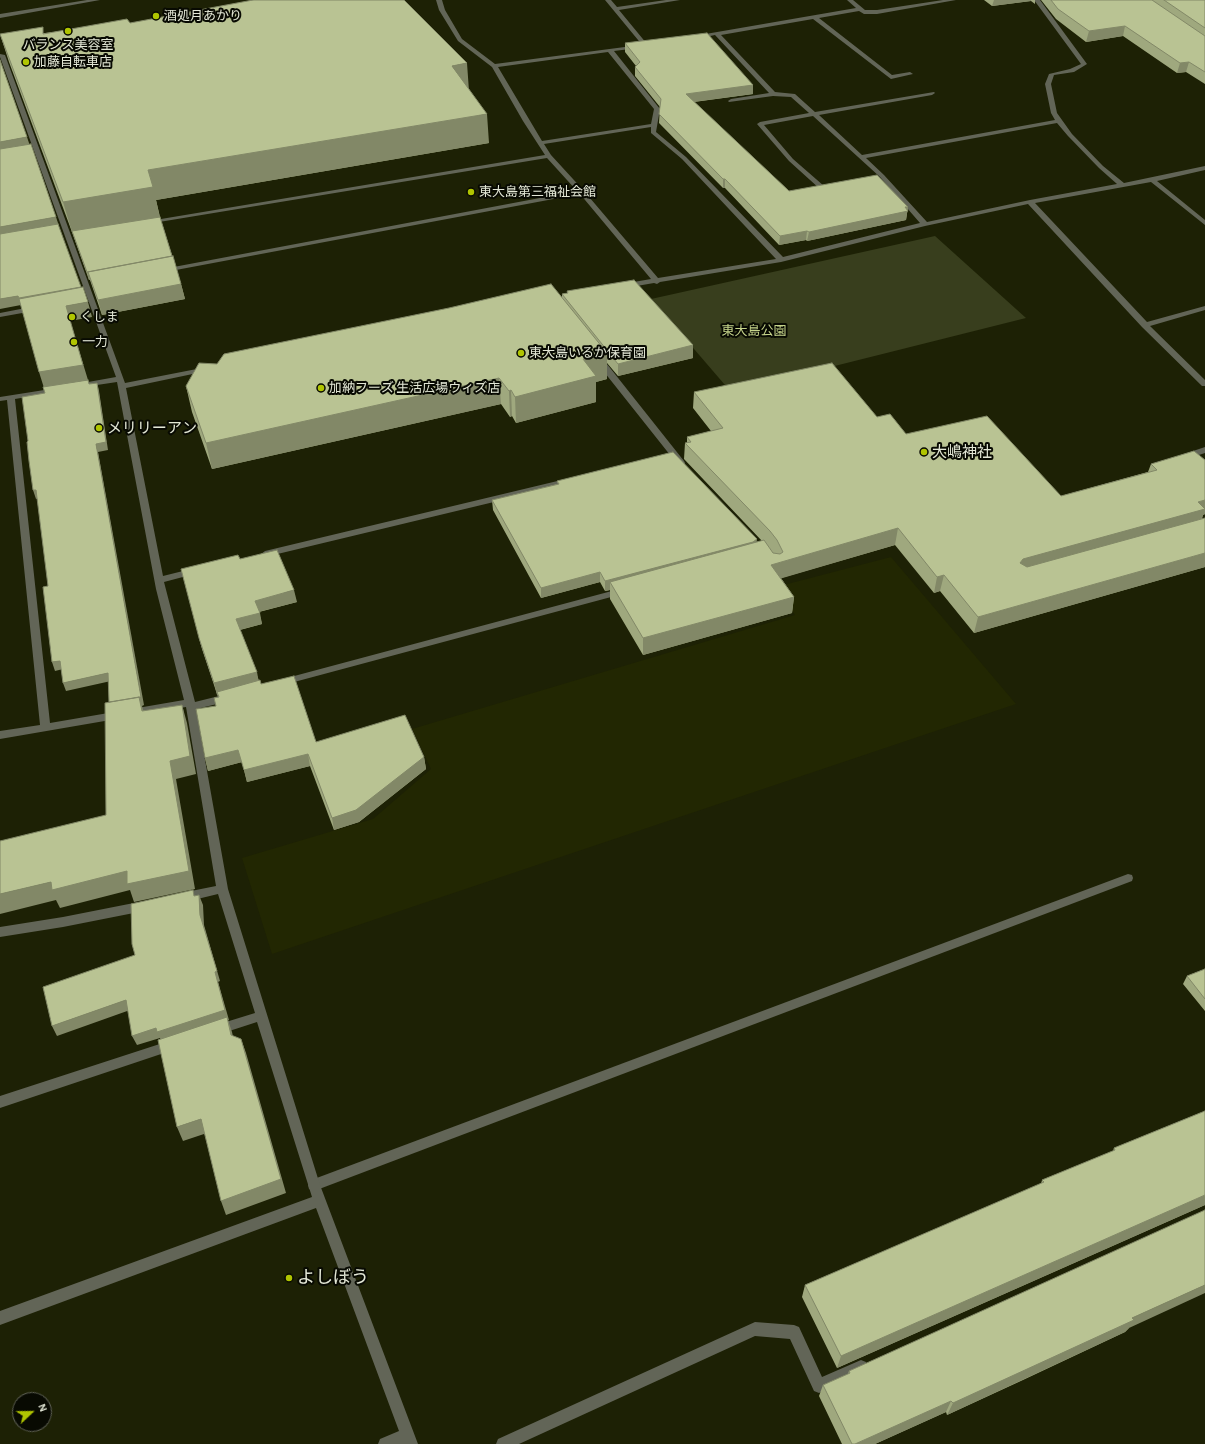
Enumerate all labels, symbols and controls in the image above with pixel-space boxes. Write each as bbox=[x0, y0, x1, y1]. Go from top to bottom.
place label: 酒処月あかり bbox=[164, 8, 242, 24]
marker: 酒処月あかり bbox=[151, 11, 161, 21]
marker: バランス美容室 bbox=[63, 26, 73, 36]
place label: バランス美容室 bbox=[23, 37, 113, 53]
place label: 加藤自転車店 bbox=[34, 54, 112, 70]
marker: 加藤自転車店 bbox=[21, 57, 31, 67]
place label: 東大島第三福祉会館 bbox=[479, 184, 596, 200]
marker: 東大島第三福祉会館 bbox=[466, 187, 476, 197]
place label: くしま bbox=[80, 309, 119, 325]
marker: くしま bbox=[67, 312, 77, 322]
park label: 東大島公園 bbox=[722, 323, 786, 339]
place label: 一力 bbox=[82, 334, 108, 350]
marker: 一力 bbox=[69, 337, 79, 347]
place label: 東大島いるか保育園 bbox=[529, 345, 646, 361]
marker: 東大島いるか保育園 bbox=[516, 348, 526, 358]
place label: 加納フーズ 生活広場ウィズ店 bbox=[329, 380, 500, 396]
marker: 加納フーズ 生活広場ウィズ店 bbox=[316, 383, 326, 393]
place label: メリリーアン bbox=[107, 419, 197, 437]
marker: メリリーアン bbox=[94, 423, 104, 433]
place label: 大嶋神社 bbox=[932, 443, 992, 461]
marker: 大嶋神社 bbox=[919, 447, 929, 457]
place label: よしぼう bbox=[297, 1267, 369, 1289]
marker: よしぼう bbox=[284, 1273, 294, 1283]
north arrow bbox=[12, 1392, 52, 1432]
text: N bbox=[36, 1402, 49, 1413]

